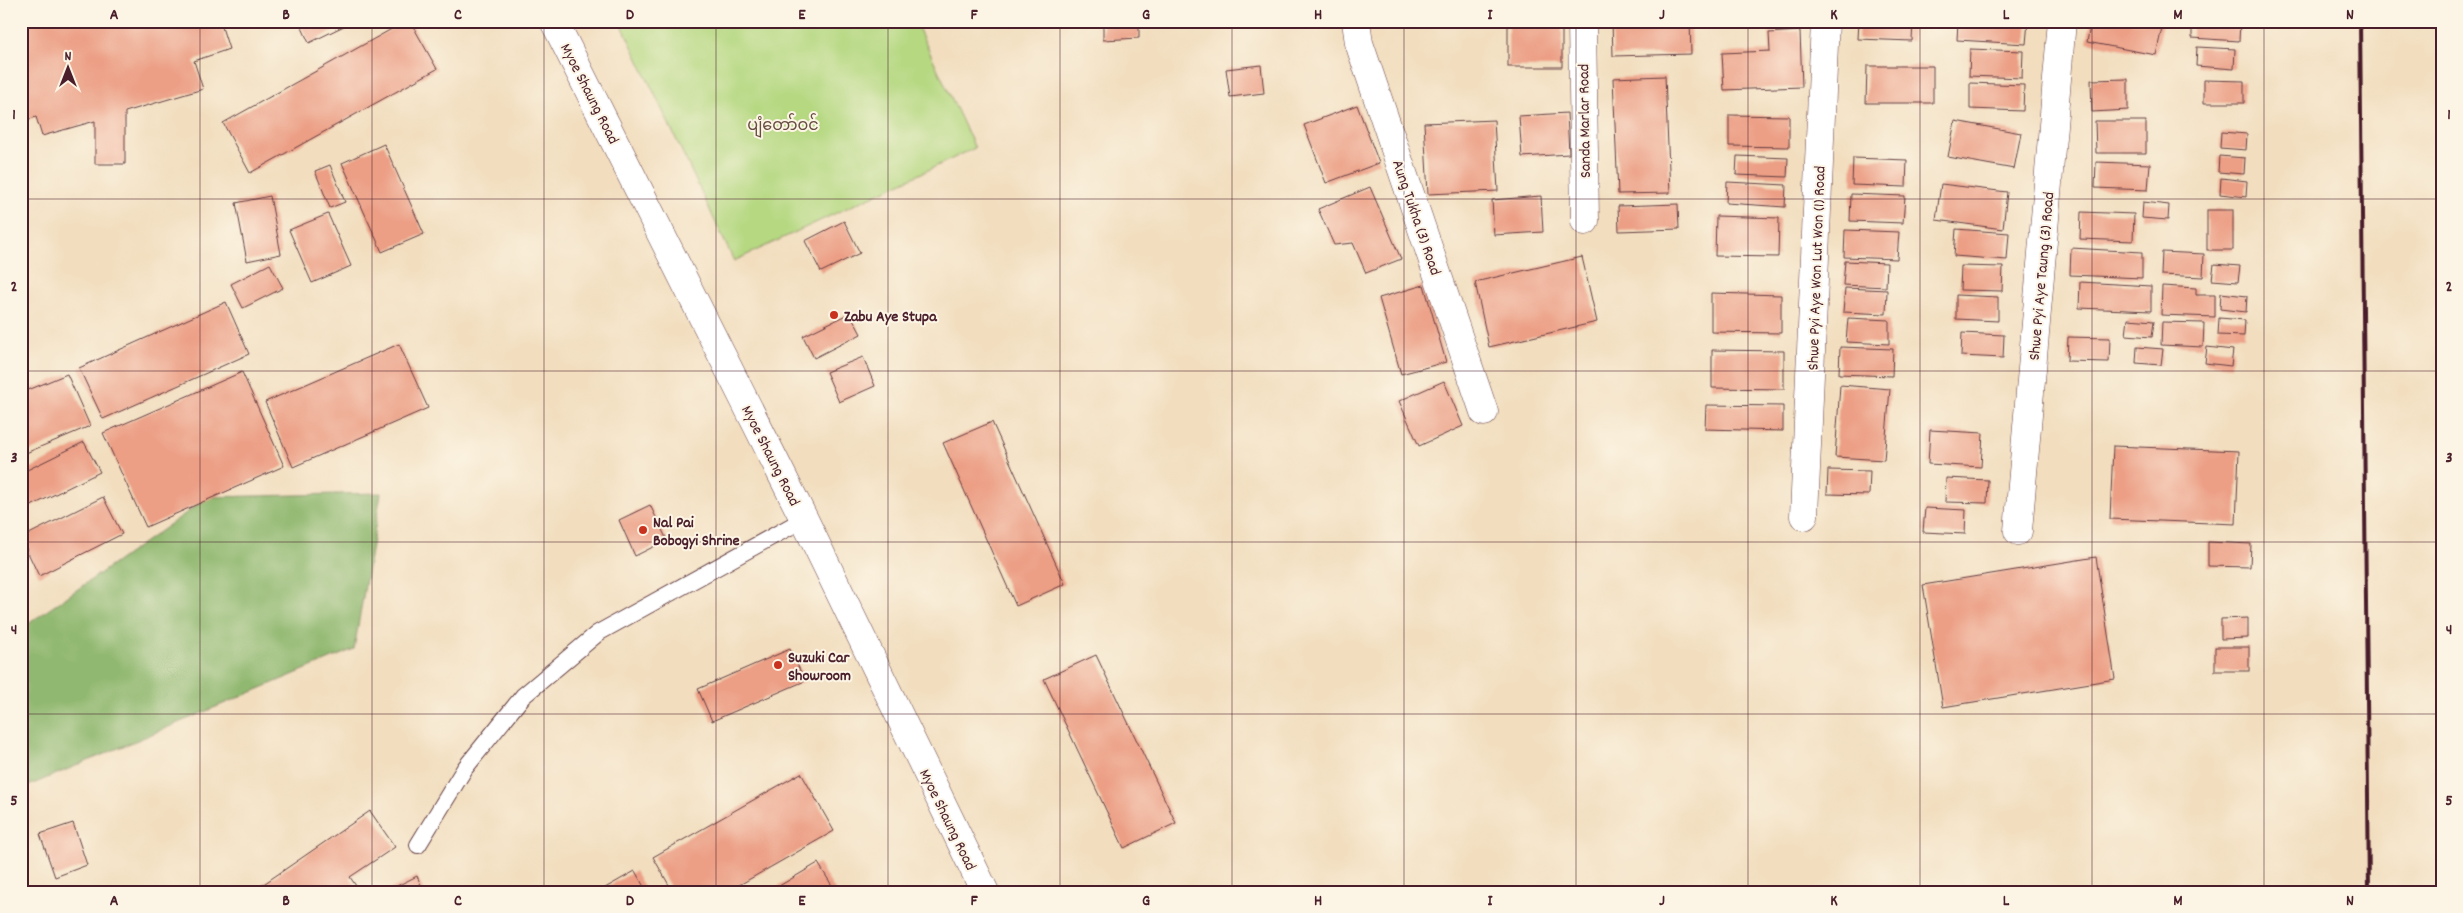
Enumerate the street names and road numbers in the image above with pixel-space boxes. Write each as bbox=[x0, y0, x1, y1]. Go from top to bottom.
street label: Myoe Shaung Road bbox=[553, 40, 624, 149]
street label: Sanda Marlar Road bbox=[1573, 64, 1598, 178]
street label: Aung Tukha (3) Road bbox=[1385, 157, 1446, 279]
street label: Shwe Pyi Aye Won Lut Won (1) Road bbox=[1802, 166, 1833, 371]
street label: Shwe Pyi Aye Taung (3) Road bbox=[2024, 191, 2061, 361]
street label: Myoe Shaung Road bbox=[734, 402, 805, 511]
street label: Myoe Shaung Road bbox=[912, 765, 981, 875]

